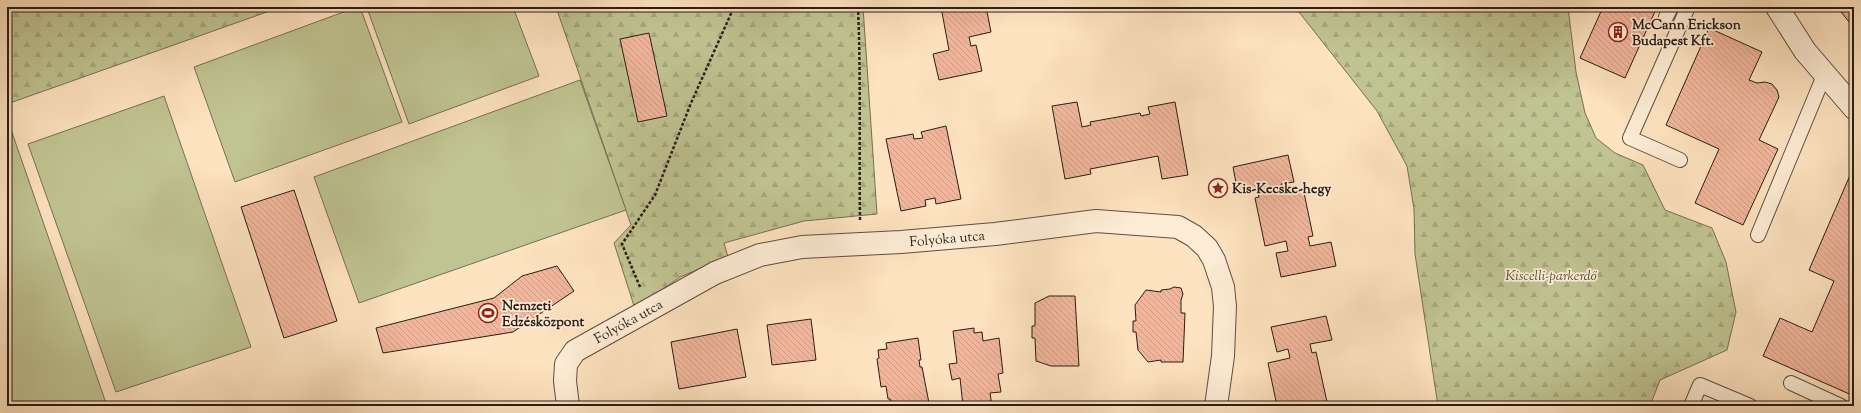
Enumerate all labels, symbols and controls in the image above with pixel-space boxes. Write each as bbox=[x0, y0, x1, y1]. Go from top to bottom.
place label: McCann Erickson Budapest Kft. bbox=[1632, 16, 1742, 52]
building icon: McCann Erickson Budapest Kft. bbox=[1607, 21, 1629, 43]
place icon: Kis-Kecske-hegy bbox=[1207, 177, 1229, 199]
place label: Kis-Kecske-hegy bbox=[1232, 180, 1331, 200]
street label: Folyóka utca bbox=[908, 227, 986, 253]
park label: Kiscelli-parkerdő bbox=[1505, 267, 1598, 287]
street label: Folyóka utca bbox=[591, 295, 667, 350]
place label: Nemzeti Edzésközpont bbox=[502, 297, 585, 333]
sports icon: Nemzeti Edzésközpont bbox=[477, 302, 499, 324]

